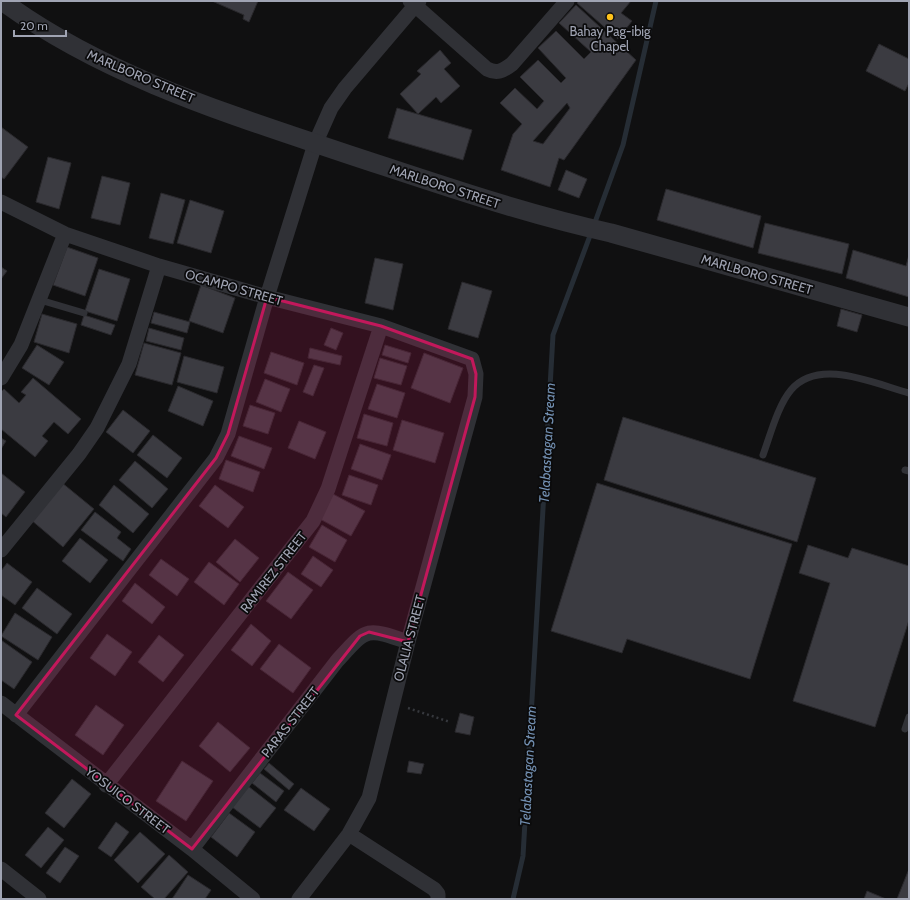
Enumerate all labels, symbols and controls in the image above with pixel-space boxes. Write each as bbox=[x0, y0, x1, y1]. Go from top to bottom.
scale bar bbox=[14, 12, 66, 38]
marker: Bahay Pag-ibig Chapel bbox=[605, 12, 615, 22]
text: 20 m bbox=[20, 18, 48, 33]
place label: Bahay Pag-ibig Chapel bbox=[569, 23, 651, 54]
street label: MARLBORO STREET bbox=[85, 46, 197, 106]
street label: MARLBORO STREET bbox=[388, 161, 502, 211]
street label: MARLBORO STREET bbox=[699, 250, 815, 298]
street label: OCAMPO STREET bbox=[183, 265, 285, 309]
water label: Telabastagan Stream bbox=[535, 382, 559, 504]
street label: RAMIREZ STREET bbox=[236, 528, 310, 616]
street label: OLALIA STREET bbox=[390, 593, 428, 683]
street label: PARAS STREET bbox=[258, 684, 323, 760]
water label: Telabastagan Stream bbox=[516, 705, 540, 827]
street label: YOSUICO STREET bbox=[82, 762, 174, 837]

